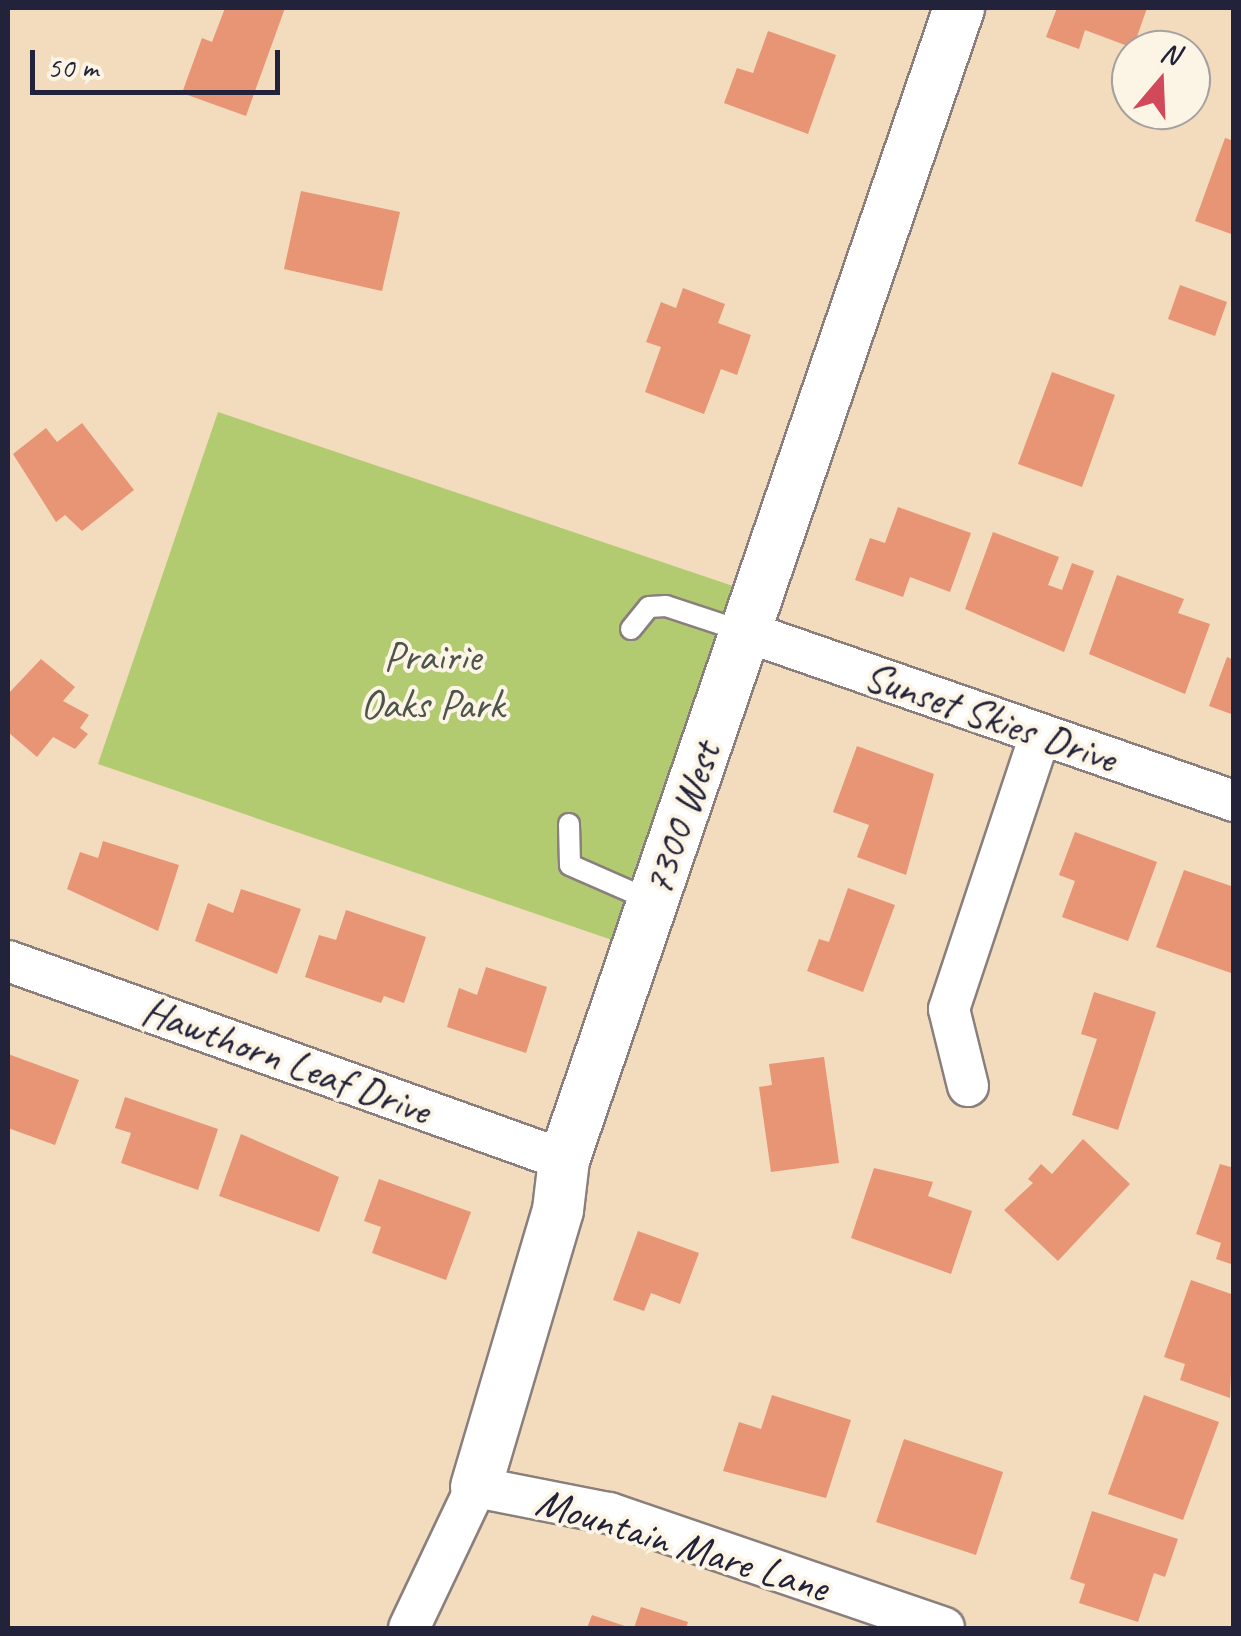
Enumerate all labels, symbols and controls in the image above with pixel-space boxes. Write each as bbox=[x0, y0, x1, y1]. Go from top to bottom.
scale bar bbox=[35, 30, 285, 92]
north arrow bbox=[1111, 30, 1211, 130]
text: N bbox=[1156, 34, 1184, 72]
text: 50 m bbox=[47, 48, 98, 86]
park label: Prairie Oaks Park bbox=[359, 632, 505, 730]
street label: Sunset Skies Drive bbox=[857, 651, 1123, 785]
street label: 7300 West bbox=[632, 736, 732, 902]
street label: Hawthorn Leaf Drive bbox=[136, 986, 436, 1136]
street label: Mountain Mare Lane bbox=[529, 1476, 835, 1614]

